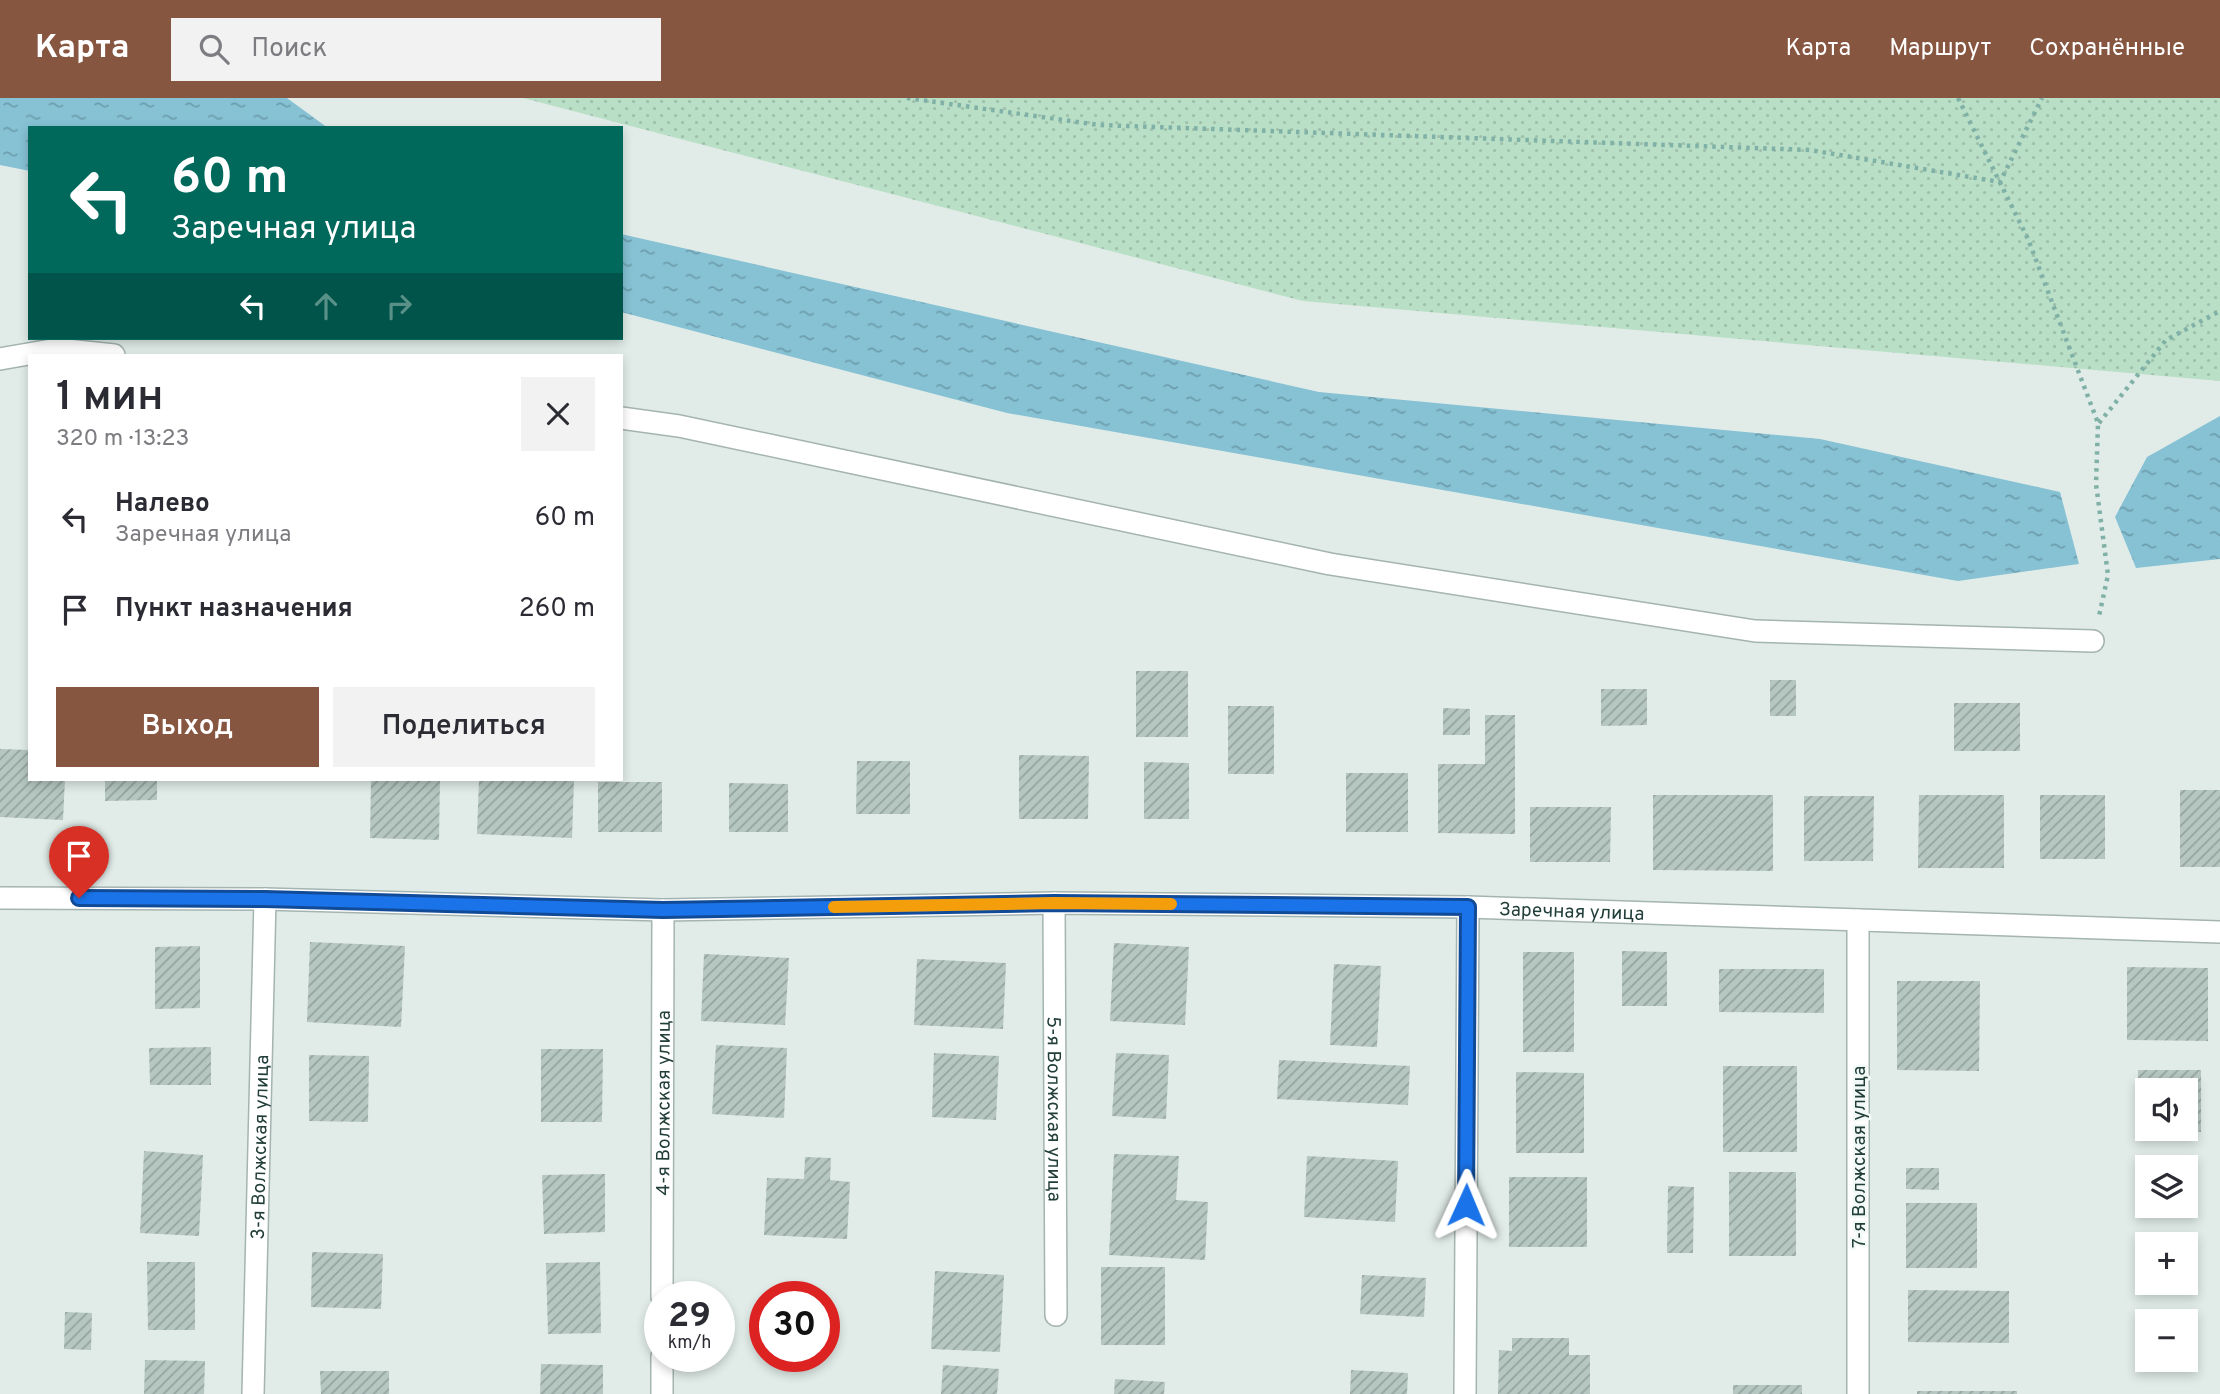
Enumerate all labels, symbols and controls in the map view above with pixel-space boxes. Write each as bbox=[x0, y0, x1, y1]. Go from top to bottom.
search box bbox=[171, 18, 661, 81]
text: Карта bbox=[35, 28, 129, 70]
icon: search bbox=[195, 30, 233, 68]
text: Поиск bbox=[251, 33, 327, 66]
text: Карта bbox=[1785, 34, 1851, 64]
text: Маршрут bbox=[1889, 34, 1991, 64]
text: Сохранённые bbox=[2029, 34, 2185, 64]
text: 60 m bbox=[171, 149, 289, 211]
icon: left bbox=[56, 154, 147, 245]
text: Заречная улица bbox=[171, 210, 416, 250]
icon: left bbox=[234, 287, 272, 325]
icon: ahead bbox=[307, 287, 345, 325]
icon: right bbox=[380, 287, 418, 325]
text: 1 мин bbox=[56, 372, 163, 425]
button: close bbox=[521, 377, 595, 451]
text: 320 m · 13:23 bbox=[56, 425, 189, 454]
text: Налево bbox=[115, 488, 210, 521]
icon: left bbox=[56, 500, 94, 538]
text: 60 m bbox=[535, 502, 595, 535]
text: Заречная улица bbox=[115, 521, 291, 550]
icon: arrive bbox=[56, 591, 94, 629]
text: Пункт назначения bbox=[115, 593, 353, 626]
text: 260 m bbox=[519, 593, 595, 626]
button: Выход bbox=[56, 687, 319, 767]
button: Поделиться bbox=[333, 687, 595, 767]
pin bbox=[49, 826, 109, 898]
icon: arrive bbox=[60, 837, 98, 875]
street label: Заречная улица bbox=[1498, 898, 1645, 927]
street label: 4-я Волжская улица bbox=[652, 1010, 677, 1196]
street label: 5-я Волжская улица bbox=[1041, 1016, 1065, 1202]
street label: 3-я Волжская улица bbox=[247, 1054, 275, 1240]
street label: 7-я Волжская улица bbox=[1848, 1066, 1872, 1248]
map controls bbox=[2135, 1078, 2198, 1372]
button: sound bbox=[2135, 1078, 2198, 1141]
button: layers bbox=[2135, 1155, 2198, 1218]
position arrow bbox=[1429, 1168, 1503, 1242]
button: + bbox=[2135, 1232, 2198, 1295]
speed limit sign: 30 bbox=[749, 1281, 840, 1372]
text: 29 bbox=[668, 1295, 711, 1339]
button: − bbox=[2135, 1309, 2198, 1372]
text: km/h bbox=[668, 1332, 711, 1355]

